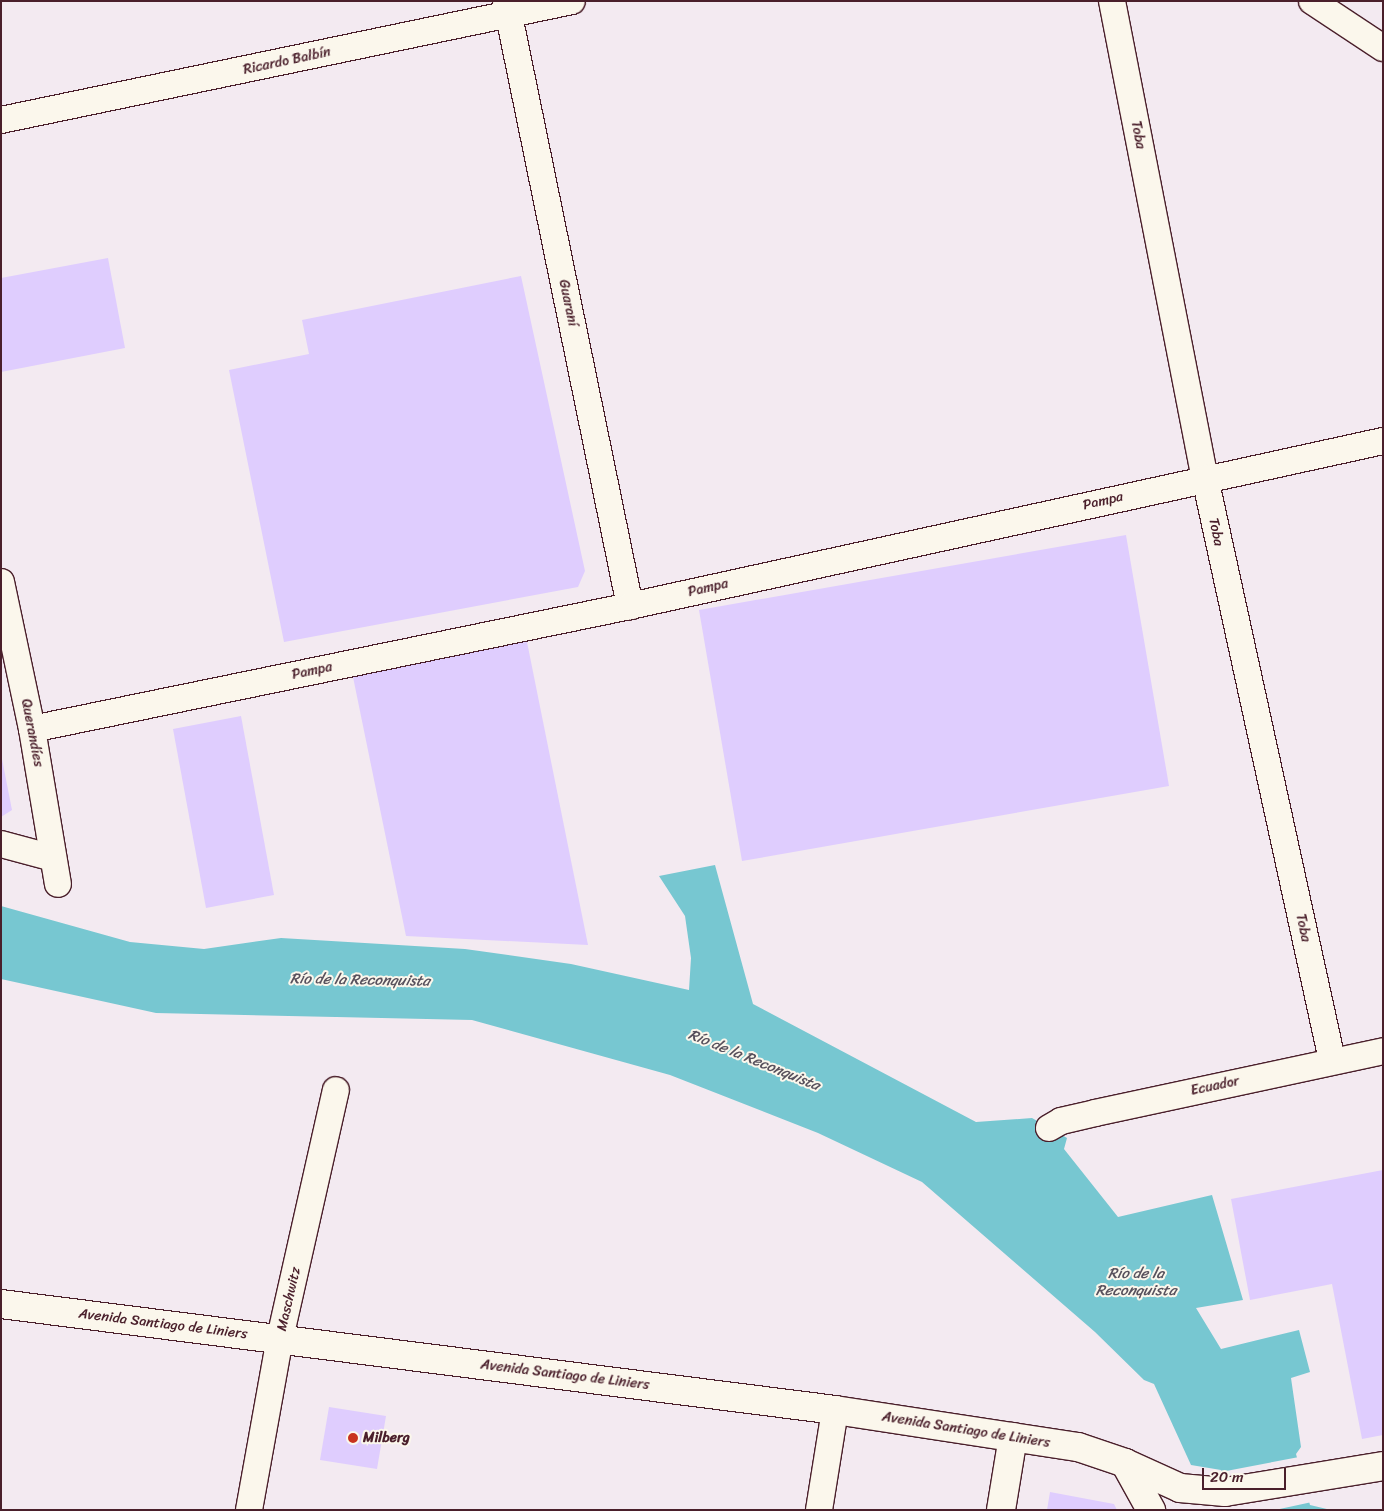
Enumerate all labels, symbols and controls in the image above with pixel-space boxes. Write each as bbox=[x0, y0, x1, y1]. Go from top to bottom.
street label: Ricardo Balbín bbox=[242, 44, 332, 78]
street label: Toba bbox=[1127, 119, 1149, 151]
street label: Guaraní bbox=[555, 278, 581, 328]
street label: Pampa bbox=[1081, 488, 1125, 514]
street label: Toba bbox=[1205, 516, 1227, 548]
street label: Pampa bbox=[686, 575, 730, 601]
street label: Pampa bbox=[290, 659, 334, 683]
street label: Querandíes bbox=[17, 698, 47, 768]
street label: Toba bbox=[1292, 912, 1314, 944]
water label: Río de la Reconquista bbox=[290, 970, 430, 990]
water label: Río de la Reconquista bbox=[686, 1025, 822, 1095]
street label: Ecuador bbox=[1189, 1073, 1241, 1099]
water label: Río de la Reconquista bbox=[1096, 1264, 1176, 1299]
street label: Maschwitz bbox=[273, 1265, 305, 1333]
street label: Avenida Santiago de Liniers bbox=[78, 1305, 248, 1343]
street label: Avenida Santiago de Liniers bbox=[480, 1356, 650, 1394]
street label: Avenida Santiago de Liniers bbox=[881, 1409, 1051, 1451]
place label: Milberg bbox=[363, 1430, 410, 1446]
marker: Milberg bbox=[347, 1432, 359, 1444]
scale bar bbox=[1204, 1458, 1288, 1490]
text: 20 m bbox=[1210, 1464, 1244, 1490]

